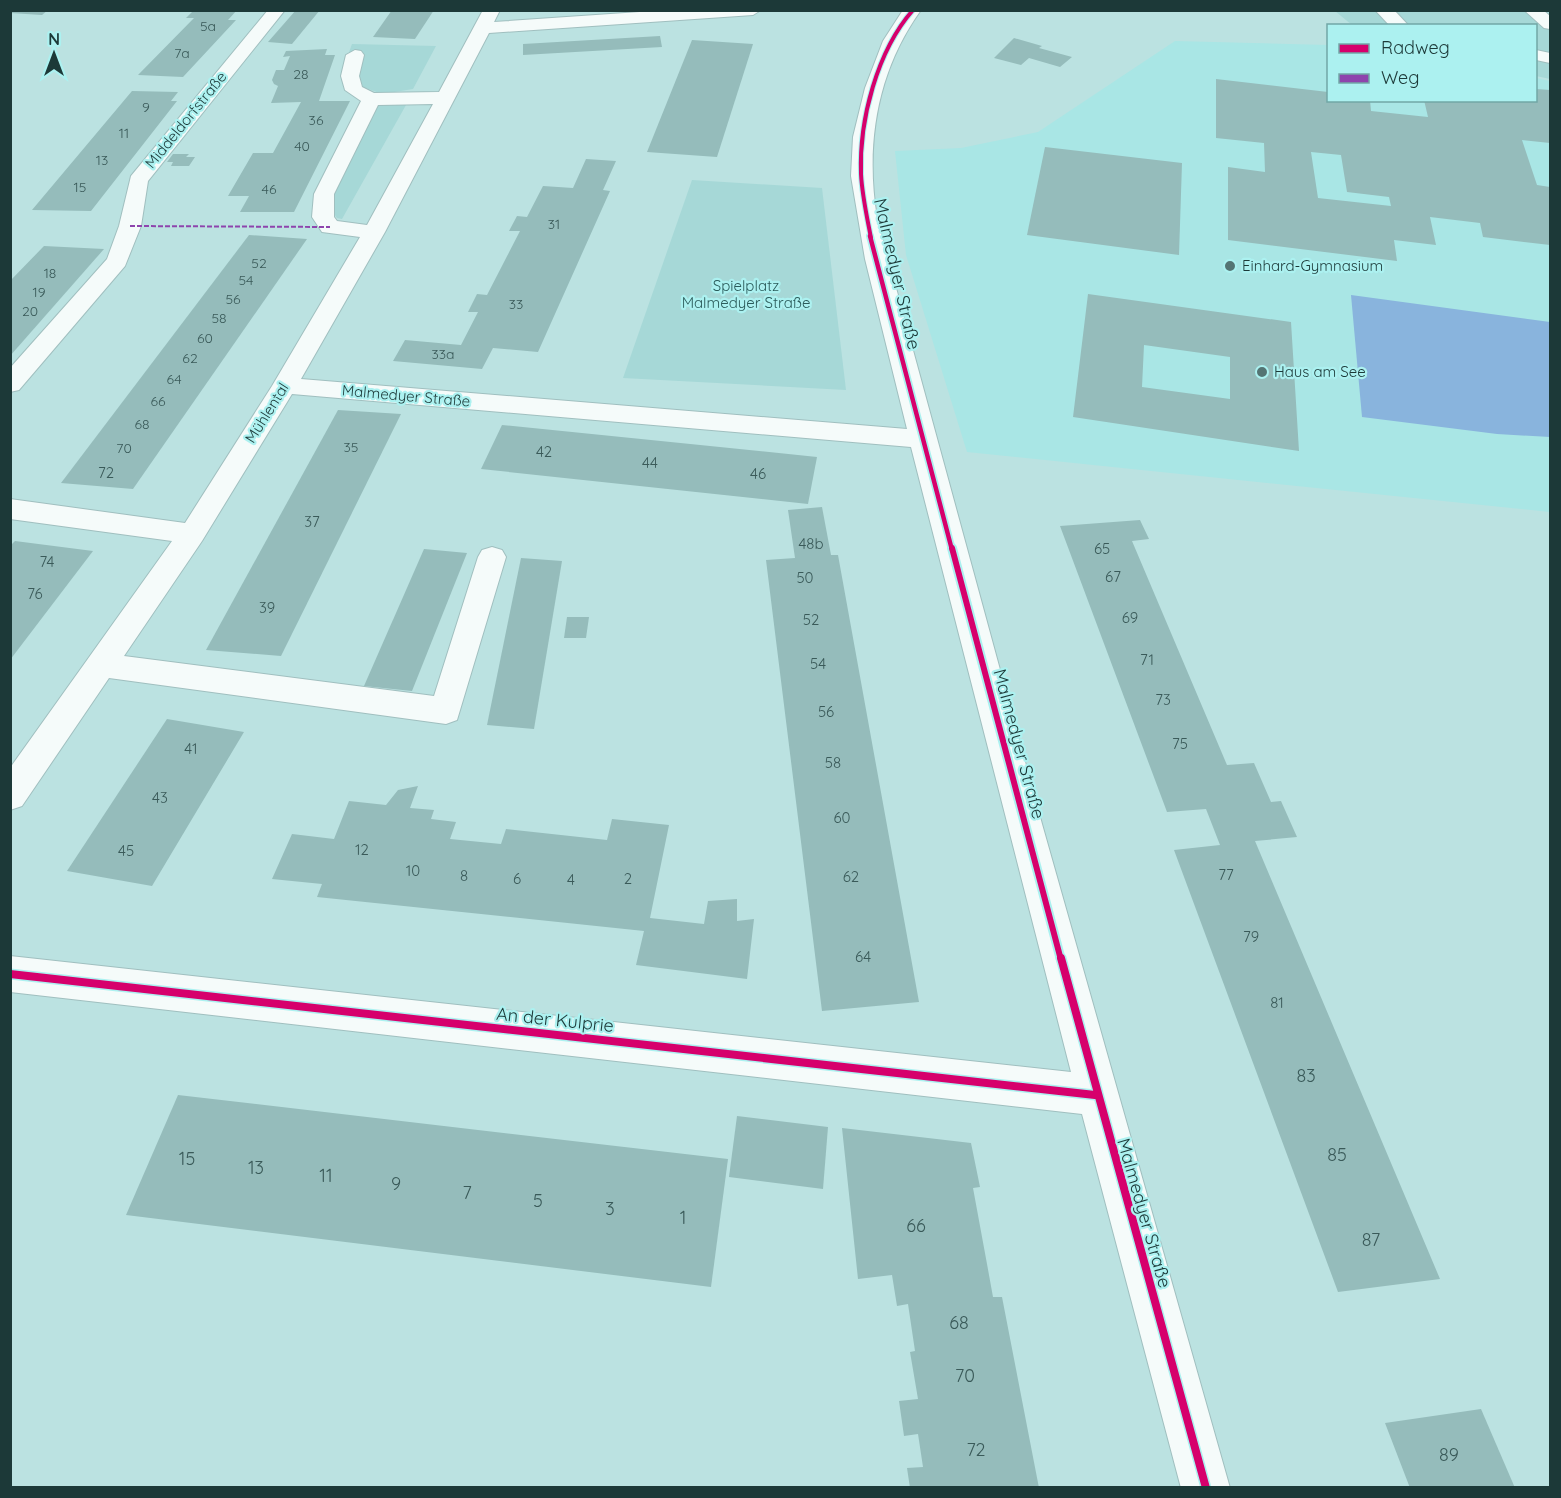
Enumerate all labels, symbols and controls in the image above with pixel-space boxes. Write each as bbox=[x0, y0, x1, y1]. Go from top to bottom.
house number: 5a bbox=[200, 17, 216, 35]
north arrow bbox=[24, 24, 84, 84]
legend bbox=[1327, 24, 1537, 102]
text: N bbox=[48, 29, 60, 49]
text: Radweg bbox=[1381, 36, 1450, 59]
house number: 7a bbox=[174, 44, 190, 62]
house number: 28 bbox=[293, 65, 309, 83]
text: Weg bbox=[1381, 66, 1419, 89]
street label: Middeldorfstraße bbox=[141, 67, 231, 172]
house number: 9 bbox=[142, 98, 150, 116]
house number: 36 bbox=[309, 111, 324, 129]
house number: 11 bbox=[119, 124, 129, 142]
house number: 40 bbox=[294, 137, 310, 155]
house number: 13 bbox=[96, 151, 108, 169]
house number: 15 bbox=[74, 178, 86, 196]
house number: 46 bbox=[262, 180, 277, 198]
street label: Malmedyer Straße bbox=[869, 196, 926, 352]
house number: 31 bbox=[548, 215, 560, 233]
house number: 52 bbox=[251, 254, 267, 272]
place label: Einhard-Gymnasium bbox=[1242, 256, 1383, 275]
marker: Einhard-Gymnasium bbox=[1223, 259, 1237, 273]
house number: 18 bbox=[44, 264, 56, 282]
house number: 54 bbox=[238, 271, 254, 289]
park label: Spielplatz Malmedyer Straße bbox=[682, 276, 810, 312]
house number: 19 bbox=[33, 283, 46, 301]
house number: 56 bbox=[225, 290, 241, 308]
house number: 33 bbox=[509, 295, 523, 313]
house number: 20 bbox=[22, 302, 38, 320]
house number: 58 bbox=[211, 309, 227, 327]
house number: 60 bbox=[197, 329, 213, 347]
house number: 33a bbox=[431, 345, 455, 363]
house number: 62 bbox=[182, 349, 198, 367]
place label: Haus am See bbox=[1274, 362, 1366, 381]
marker: Haus am See bbox=[1255, 365, 1269, 379]
house number: 64 bbox=[166, 370, 182, 388]
street label: Mühlental bbox=[241, 379, 293, 446]
street label: Malmedyer Straße bbox=[341, 380, 471, 411]
house number: 66 bbox=[150, 392, 166, 410]
house number: 68 bbox=[134, 415, 150, 433]
house number: 35 bbox=[344, 438, 358, 456]
house number: 70 bbox=[116, 439, 132, 457]
house number: 42 bbox=[536, 442, 552, 461]
house number: 44 bbox=[642, 453, 658, 472]
house number: 72 bbox=[98, 463, 114, 482]
house number: 46 bbox=[750, 464, 766, 483]
house number: 37 bbox=[304, 512, 320, 531]
house number: 48b bbox=[798, 534, 824, 553]
house number: 65 bbox=[1094, 539, 1110, 558]
house number: 74 bbox=[39, 552, 55, 571]
house number: 67 bbox=[1105, 567, 1121, 586]
house number: 50 bbox=[796, 568, 814, 587]
house number: 76 bbox=[27, 584, 43, 603]
house number: 39 bbox=[259, 598, 275, 617]
house number: 69 bbox=[1122, 608, 1138, 627]
house number: 52 bbox=[803, 610, 819, 629]
house number: 71 bbox=[1140, 650, 1154, 669]
house number: 54 bbox=[810, 654, 826, 673]
street label: Malmedyer Straße bbox=[988, 666, 1051, 821]
house number: 73 bbox=[1155, 690, 1171, 709]
house number: 56 bbox=[818, 702, 834, 721]
house number: 75 bbox=[1172, 734, 1188, 753]
house number: 41 bbox=[184, 739, 198, 758]
house number: 58 bbox=[825, 753, 841, 772]
house number: 43 bbox=[152, 788, 168, 807]
house number: 60 bbox=[834, 808, 851, 827]
house number: 12 bbox=[355, 840, 369, 859]
house number: 45 bbox=[118, 841, 134, 860]
house number: 10 bbox=[406, 861, 420, 880]
house number: 77 bbox=[1218, 865, 1234, 884]
house number: 8 bbox=[460, 866, 468, 885]
house number: 62 bbox=[843, 867, 859, 886]
house number: 6 bbox=[513, 869, 521, 888]
house number: 2 bbox=[624, 869, 632, 888]
house number: 4 bbox=[567, 870, 575, 889]
house number: 79 bbox=[1243, 927, 1259, 946]
house number: 64 bbox=[855, 947, 871, 966]
house number: 81 bbox=[1270, 993, 1284, 1012]
street label: An der Kulprie bbox=[495, 1002, 615, 1037]
house number: 83 bbox=[1296, 1064, 1316, 1087]
street label: Malmedyer Straße bbox=[1112, 1135, 1177, 1290]
house number: 85 bbox=[1327, 1143, 1347, 1166]
house number: 15 bbox=[179, 1147, 195, 1170]
house number: 13 bbox=[248, 1156, 264, 1179]
house number: 11 bbox=[319, 1164, 333, 1187]
house number: 9 bbox=[391, 1172, 401, 1195]
house number: 7 bbox=[462, 1181, 472, 1204]
house number: 5 bbox=[533, 1189, 543, 1212]
house number: 3 bbox=[605, 1197, 615, 1220]
house number: 1 bbox=[680, 1206, 686, 1229]
house number: 66 bbox=[906, 1214, 926, 1237]
house number: 87 bbox=[1362, 1228, 1380, 1251]
house number: 68 bbox=[949, 1311, 969, 1334]
house number: 70 bbox=[955, 1364, 975, 1387]
house number: 72 bbox=[966, 1438, 986, 1461]
house number: 89 bbox=[1439, 1443, 1459, 1466]

